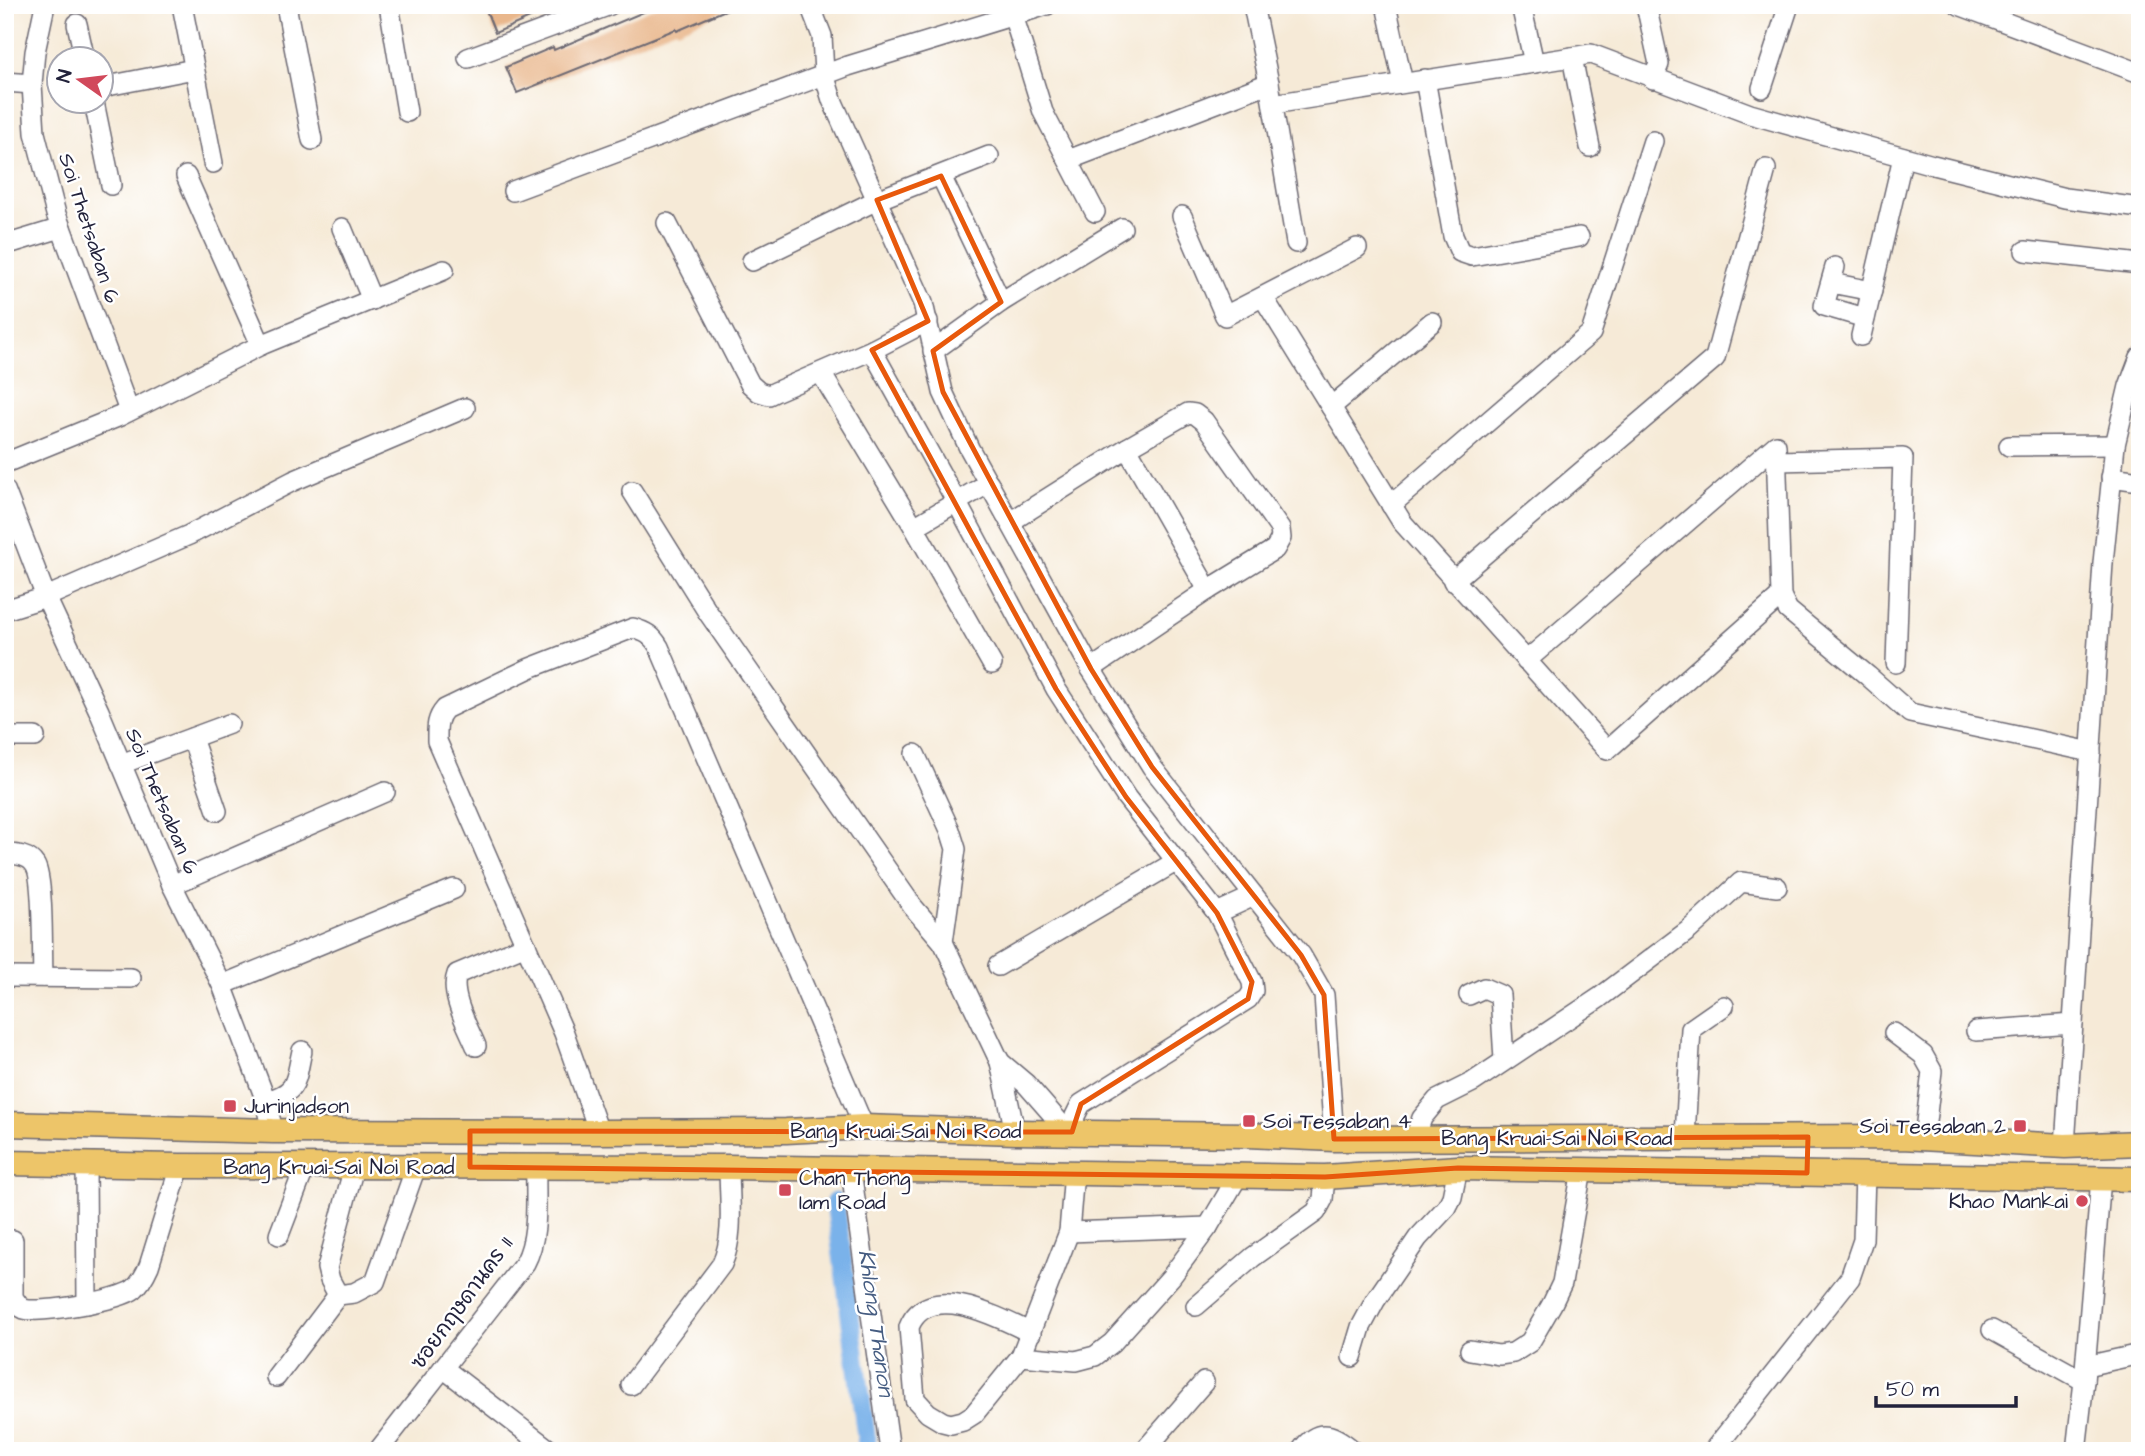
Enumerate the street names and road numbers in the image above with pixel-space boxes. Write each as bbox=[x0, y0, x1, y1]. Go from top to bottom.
street label: Soi Thetsaban 6 bbox=[51, 149, 127, 307]
street label: Soi Thetsaban 6 bbox=[118, 724, 206, 878]
street label: Bang Kruai-Sai Noi Road bbox=[790, 1117, 1022, 1148]
street label: Bang Kruai-Sai Noi Road bbox=[1441, 1124, 1673, 1155]
street label: Bang Kruai-Sai Noi Road bbox=[223, 1153, 455, 1184]
street label: ซอยกฤษดานคร 11 bbox=[404, 1231, 520, 1375]

